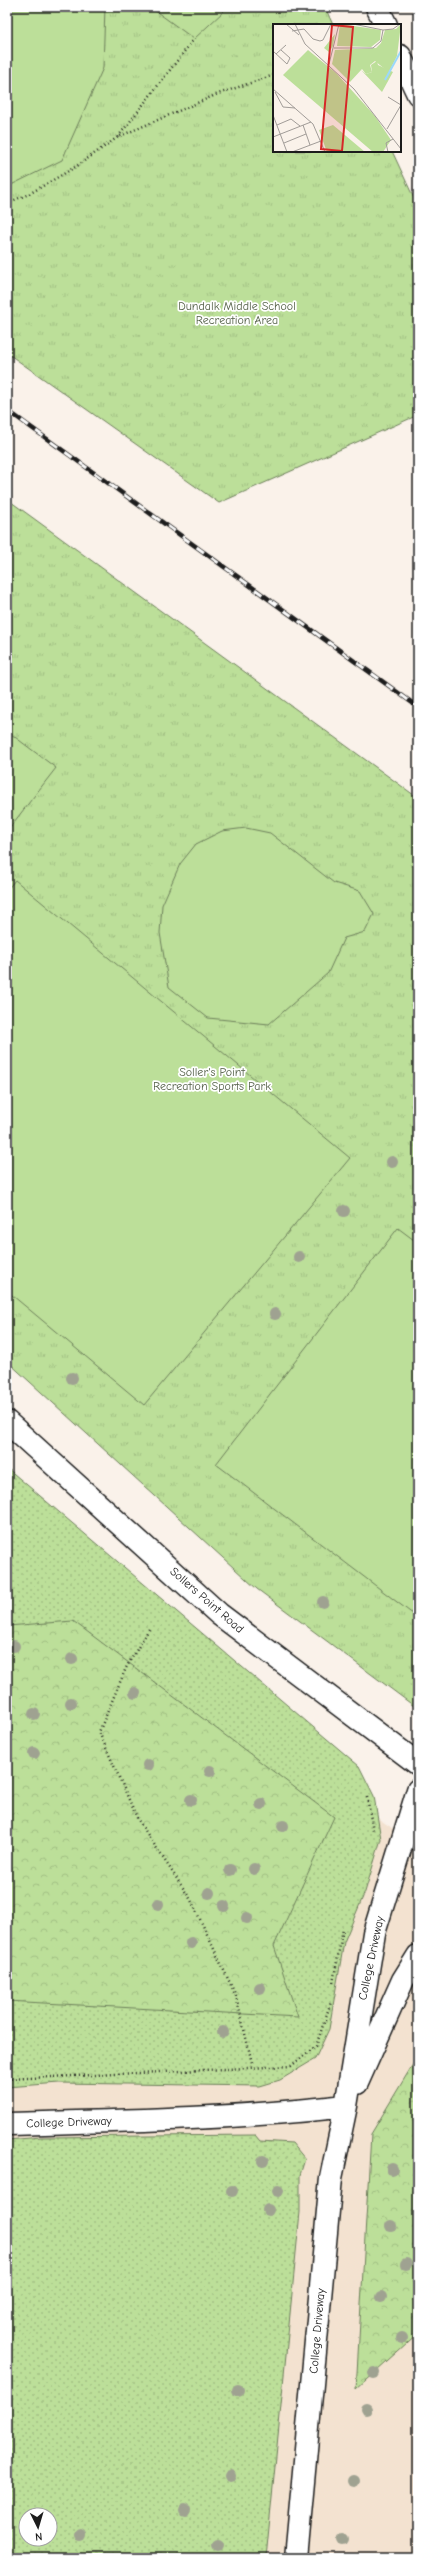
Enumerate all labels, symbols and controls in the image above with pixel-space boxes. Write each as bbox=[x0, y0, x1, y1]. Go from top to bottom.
inset map bbox=[273, 24, 401, 152]
park label: Dundalk Middle School Recreation Area bbox=[178, 299, 296, 327]
park label: Soller's Point Recreation Sports Park bbox=[153, 1065, 271, 1093]
street label: Sollers Point Road bbox=[167, 1564, 247, 1636]
street label: College Driveway bbox=[355, 1914, 387, 2001]
street label: College Driveway bbox=[26, 2113, 113, 2130]
street label: College Driveway bbox=[306, 2287, 328, 2374]
north arrow bbox=[18, 2507, 58, 2547]
text: N bbox=[35, 2530, 43, 2543]

